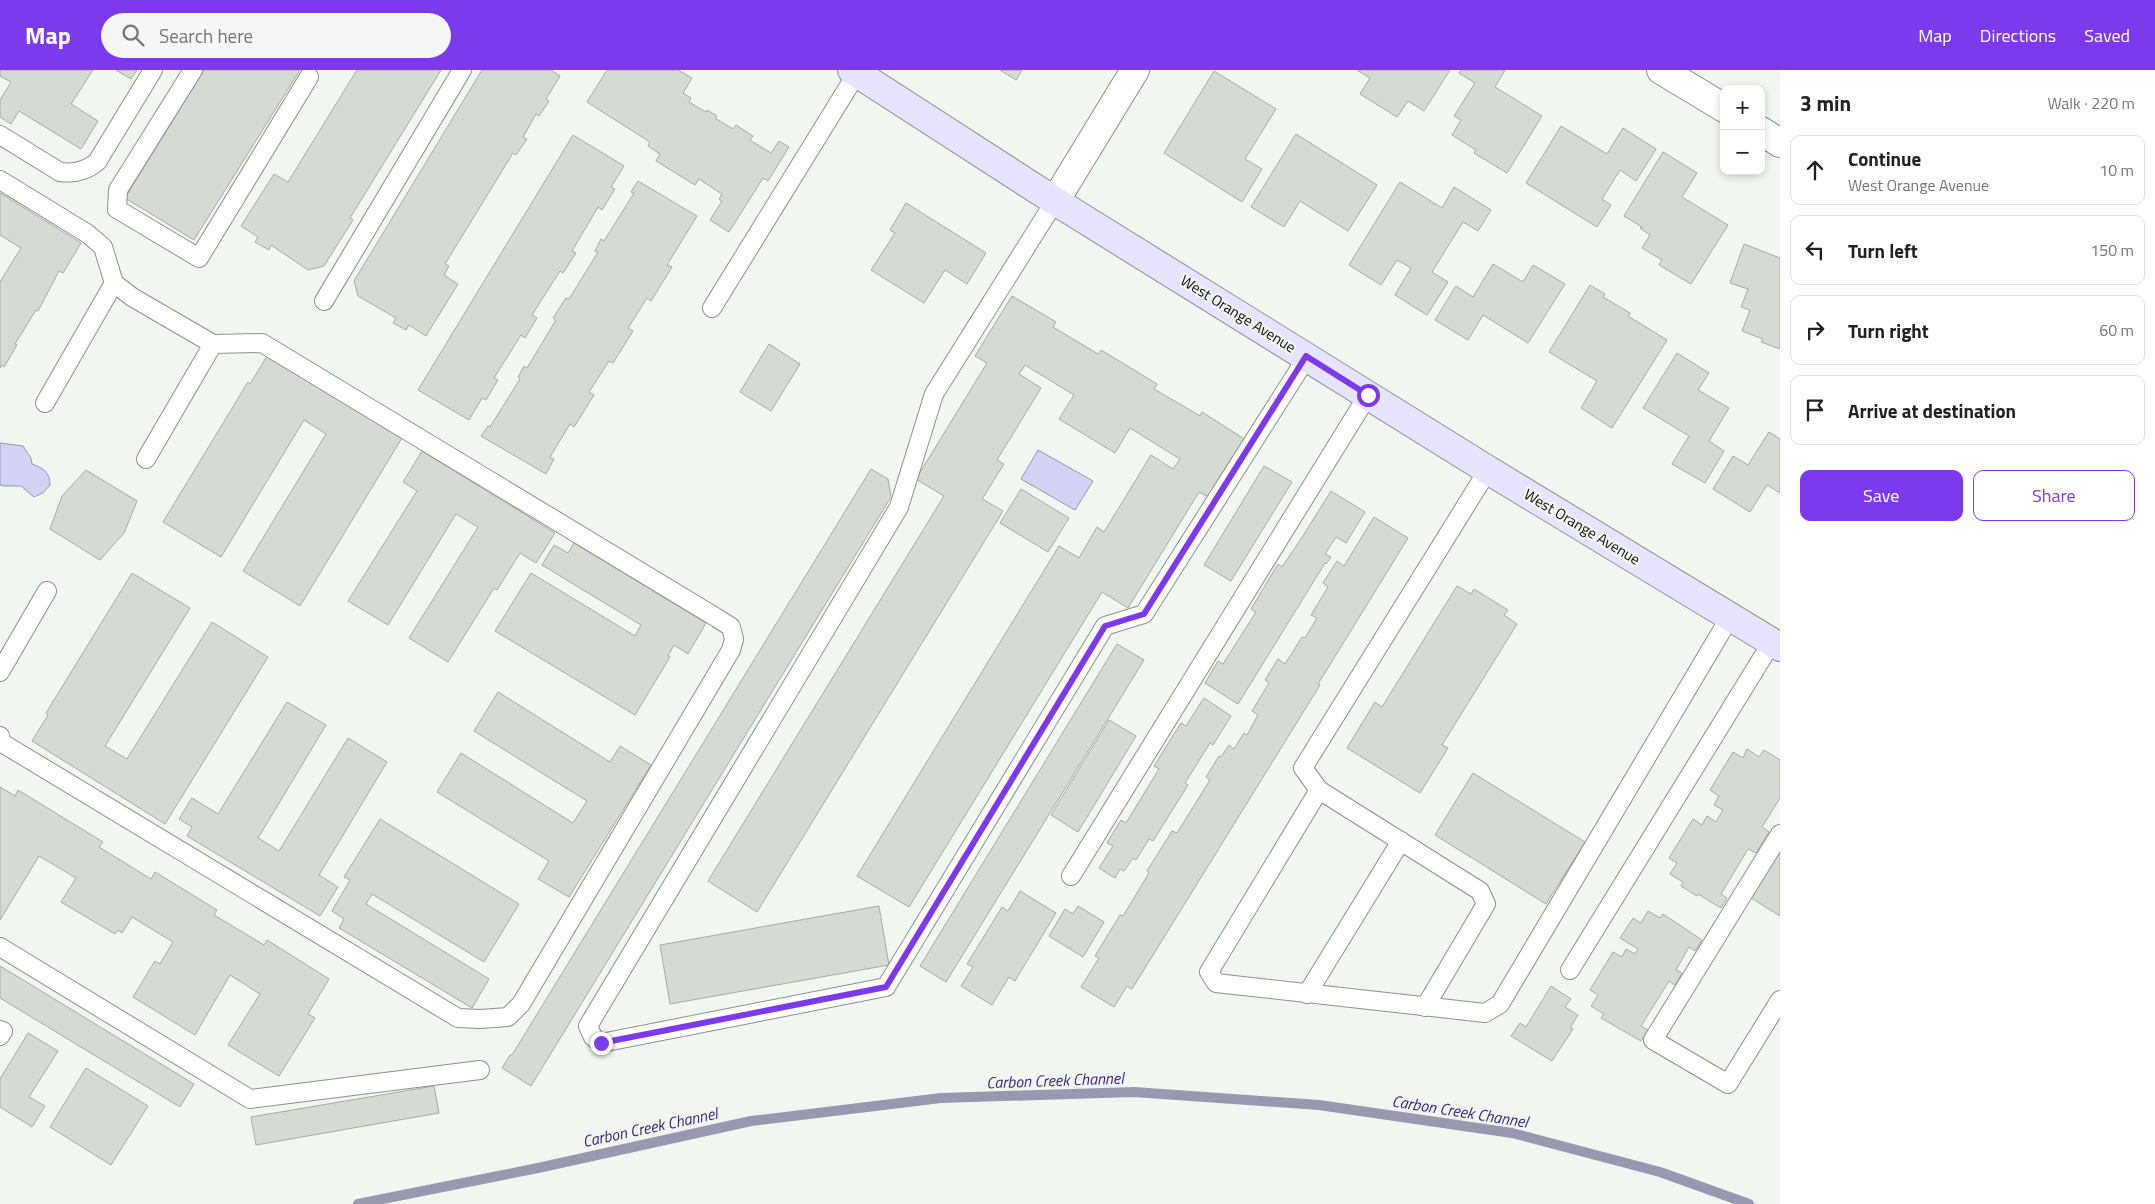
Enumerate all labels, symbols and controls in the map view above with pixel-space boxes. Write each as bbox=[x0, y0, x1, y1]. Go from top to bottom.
search box bbox=[101, 13, 451, 58]
text: Map bbox=[25, 17, 71, 53]
icon: search bbox=[119, 21, 147, 49]
text: Search here bbox=[159, 21, 253, 50]
text: Map bbox=[1918, 22, 1952, 49]
text: Directions bbox=[1980, 22, 2056, 49]
text: Saved bbox=[2084, 22, 2130, 49]
map controls bbox=[1720, 85, 1765, 175]
button: + bbox=[1720, 85, 1765, 130]
text: 3 min bbox=[1800, 87, 1851, 119]
text: Walk · 220 m bbox=[2047, 91, 2135, 115]
button: − bbox=[1720, 130, 1765, 175]
text: Continue bbox=[1848, 144, 1921, 173]
icon: ahead bbox=[1801, 156, 1829, 184]
text: 10 m bbox=[2099, 158, 2134, 182]
text: West Orange Avenue bbox=[1848, 173, 1989, 197]
icon: left bbox=[1801, 236, 1829, 264]
text: Turn left bbox=[1848, 236, 1918, 265]
text: 150 m bbox=[2090, 238, 2134, 262]
street label: West Orange Avenue bbox=[1176, 269, 1300, 358]
icon: right bbox=[1801, 316, 1829, 344]
text: Turn right bbox=[1848, 316, 1929, 345]
text: 60 m bbox=[2099, 318, 2134, 342]
route start bbox=[1357, 384, 1380, 407]
icon: arrive bbox=[1801, 396, 1829, 424]
text: Arrive at destination bbox=[1848, 396, 2016, 425]
button: Save bbox=[1800, 470, 1963, 521]
button: Share bbox=[1973, 470, 2135, 521]
street label: West Orange Avenue bbox=[1520, 483, 1645, 570]
route end bbox=[590, 1032, 613, 1055]
water label: Carbon Creek Channel bbox=[986, 1066, 1126, 1094]
water label: Carbon Creek Channel bbox=[1390, 1088, 1531, 1134]
water label: Carbon Creek Channel bbox=[580, 1101, 721, 1153]

